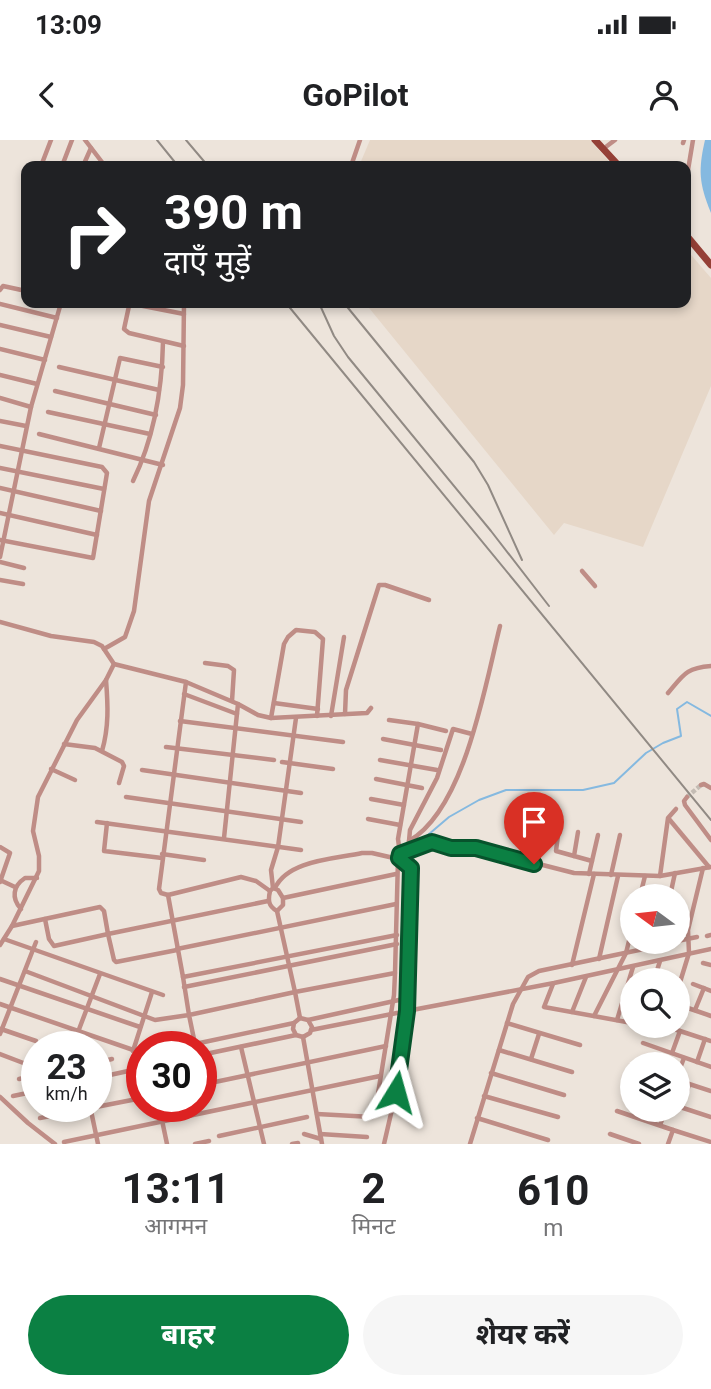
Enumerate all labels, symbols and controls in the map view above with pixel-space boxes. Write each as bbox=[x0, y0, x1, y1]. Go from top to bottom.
text: 13:09 bbox=[35, 10, 102, 40]
icon: back bbox=[28, 76, 66, 114]
text: GoPilot bbox=[302, 76, 409, 114]
icon: person bbox=[645, 76, 683, 114]
text: 390 m bbox=[164, 184, 303, 241]
icon: right bbox=[49, 189, 140, 280]
text: दाएँ मुड़ें bbox=[164, 243, 251, 281]
pin bbox=[504, 792, 564, 864]
icon: arrive bbox=[515, 803, 553, 841]
north arrow bbox=[620, 884, 690, 954]
map controls bbox=[620, 884, 690, 1122]
button: search bbox=[620, 968, 690, 1038]
speed limit sign: 30 bbox=[126, 1031, 217, 1122]
text: 23 bbox=[46, 1047, 87, 1088]
button: layers bbox=[620, 1052, 690, 1122]
position arrow bbox=[359, 1055, 433, 1129]
text: km/h bbox=[45, 1083, 88, 1104]
text: 13:11 bbox=[122, 1164, 230, 1213]
text: 2 bbox=[361, 1164, 386, 1213]
text: 610 bbox=[517, 1166, 589, 1215]
text: आगमन bbox=[144, 1213, 207, 1240]
text: मिनट bbox=[351, 1213, 396, 1240]
text: m bbox=[543, 1215, 563, 1242]
button: बाहर bbox=[28, 1295, 349, 1375]
button: शेयर करें bbox=[363, 1295, 683, 1375]

